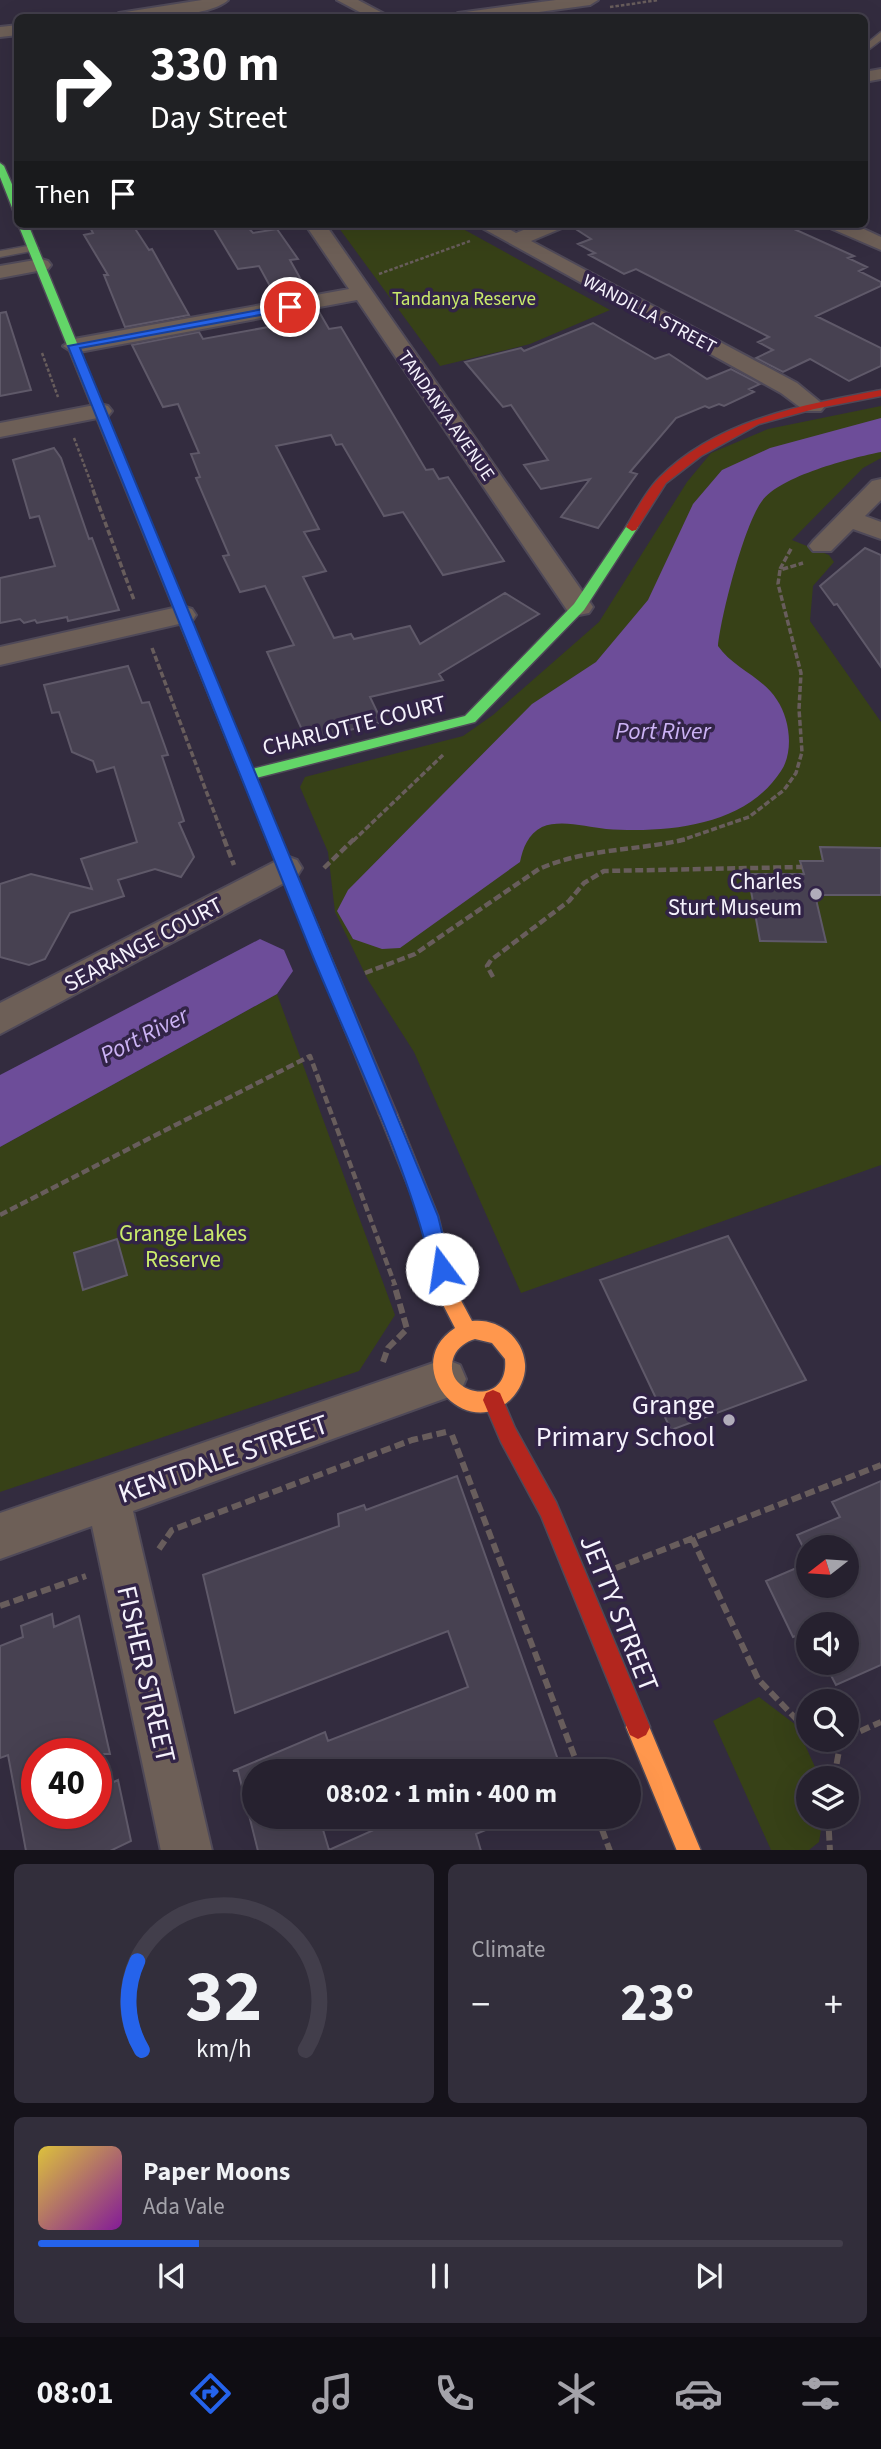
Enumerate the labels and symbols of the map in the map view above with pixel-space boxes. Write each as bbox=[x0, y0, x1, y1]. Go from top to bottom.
street label: WANDILLA STREET bbox=[578, 268, 721, 361]
pin bbox=[260, 277, 320, 337]
park label: Tandanya Reserve bbox=[392, 286, 536, 313]
street label: TANDANYA AVENUE bbox=[391, 345, 501, 486]
street label: CHARLOTTE COURT bbox=[259, 687, 449, 764]
water label: Port River bbox=[615, 714, 712, 749]
place label: Charles Sturt Museum bbox=[668, 865, 802, 924]
marker: Charles Sturt Museum bbox=[808, 886, 824, 902]
street label: SEARANGE COURT bbox=[58, 889, 229, 1000]
water label: Port River bbox=[94, 997, 196, 1073]
park label: Grange Lakes Reserve bbox=[119, 1217, 247, 1276]
position arrow bbox=[405, 1232, 479, 1306]
place label: Grange Primary School bbox=[536, 1385, 715, 1457]
street label: KENTDALE STREET bbox=[113, 1404, 334, 1514]
marker: Grange Primary School bbox=[721, 1412, 737, 1428]
street label: JETTY STREET bbox=[569, 1529, 669, 1698]
north arrow bbox=[796, 1535, 859, 1598]
street label: FISHER STREET bbox=[106, 1582, 186, 1767]
speed limit sign: 40 bbox=[21, 1738, 112, 1829]

